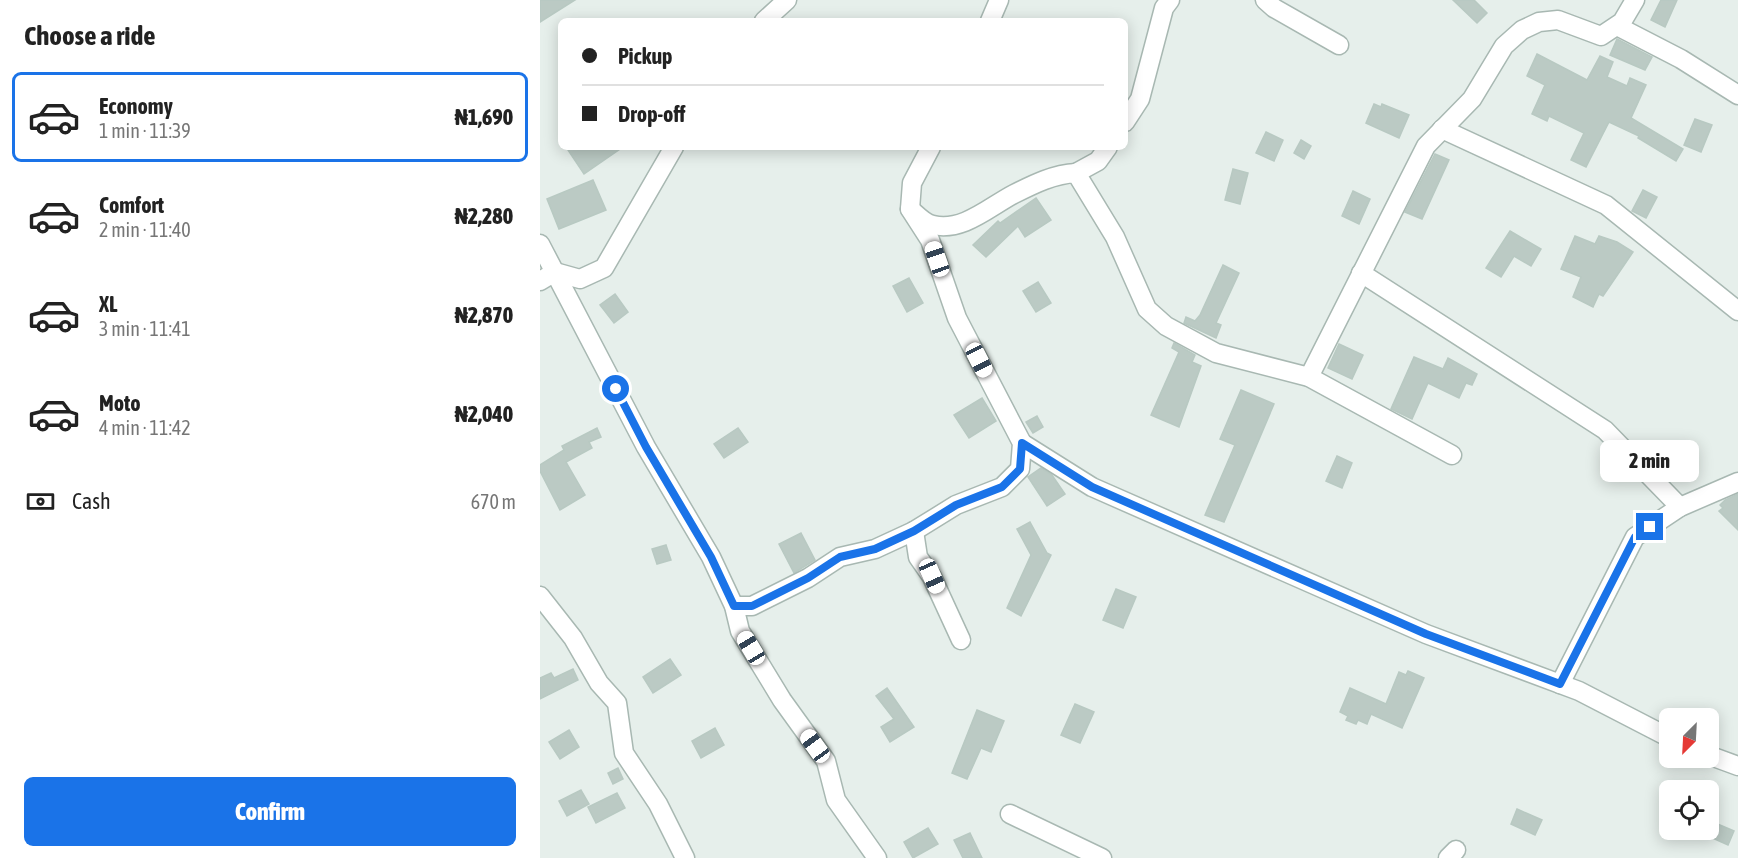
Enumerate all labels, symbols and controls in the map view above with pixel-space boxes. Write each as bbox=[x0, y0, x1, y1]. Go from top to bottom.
text: Choose a ride bbox=[24, 20, 156, 51]
text: Pickup bbox=[618, 43, 673, 69]
icon: car bbox=[27, 90, 81, 144]
text: Economy bbox=[99, 93, 173, 119]
text: Drop-off bbox=[618, 101, 685, 127]
text: ₦1,690 bbox=[455, 104, 513, 130]
text: 1 min · 11:39 bbox=[99, 119, 191, 142]
icon: car bbox=[27, 189, 81, 243]
text: Comfort bbox=[99, 192, 164, 218]
text: ₦2,280 bbox=[455, 203, 513, 229]
text: 2 min · 11:40 bbox=[99, 218, 191, 241]
car bbox=[923, 239, 951, 279]
icon: car bbox=[27, 288, 81, 342]
text: XL bbox=[99, 291, 117, 317]
text: ₦2,870 bbox=[455, 302, 513, 328]
text: 3 min · 11:41 bbox=[99, 317, 191, 340]
car bbox=[963, 340, 995, 380]
route start bbox=[602, 375, 629, 402]
icon: car bbox=[27, 387, 81, 441]
text: Moto bbox=[99, 390, 141, 416]
text: ₦2,040 bbox=[455, 401, 513, 427]
text: 4 min · 11:42 bbox=[99, 416, 191, 439]
callout: 2 min bbox=[1600, 440, 1700, 482]
text: 2 min bbox=[1629, 449, 1670, 472]
icon: cash bbox=[24, 485, 57, 518]
text: Cash bbox=[72, 488, 111, 514]
text: 670 m bbox=[471, 490, 516, 513]
route end bbox=[1636, 513, 1663, 540]
car bbox=[916, 556, 948, 596]
car bbox=[734, 628, 768, 668]
north arrow bbox=[1659, 708, 1719, 768]
map controls bbox=[1659, 708, 1719, 840]
car bbox=[797, 726, 833, 766]
button: Confirm bbox=[24, 777, 516, 846]
button: locate bbox=[1659, 780, 1719, 840]

